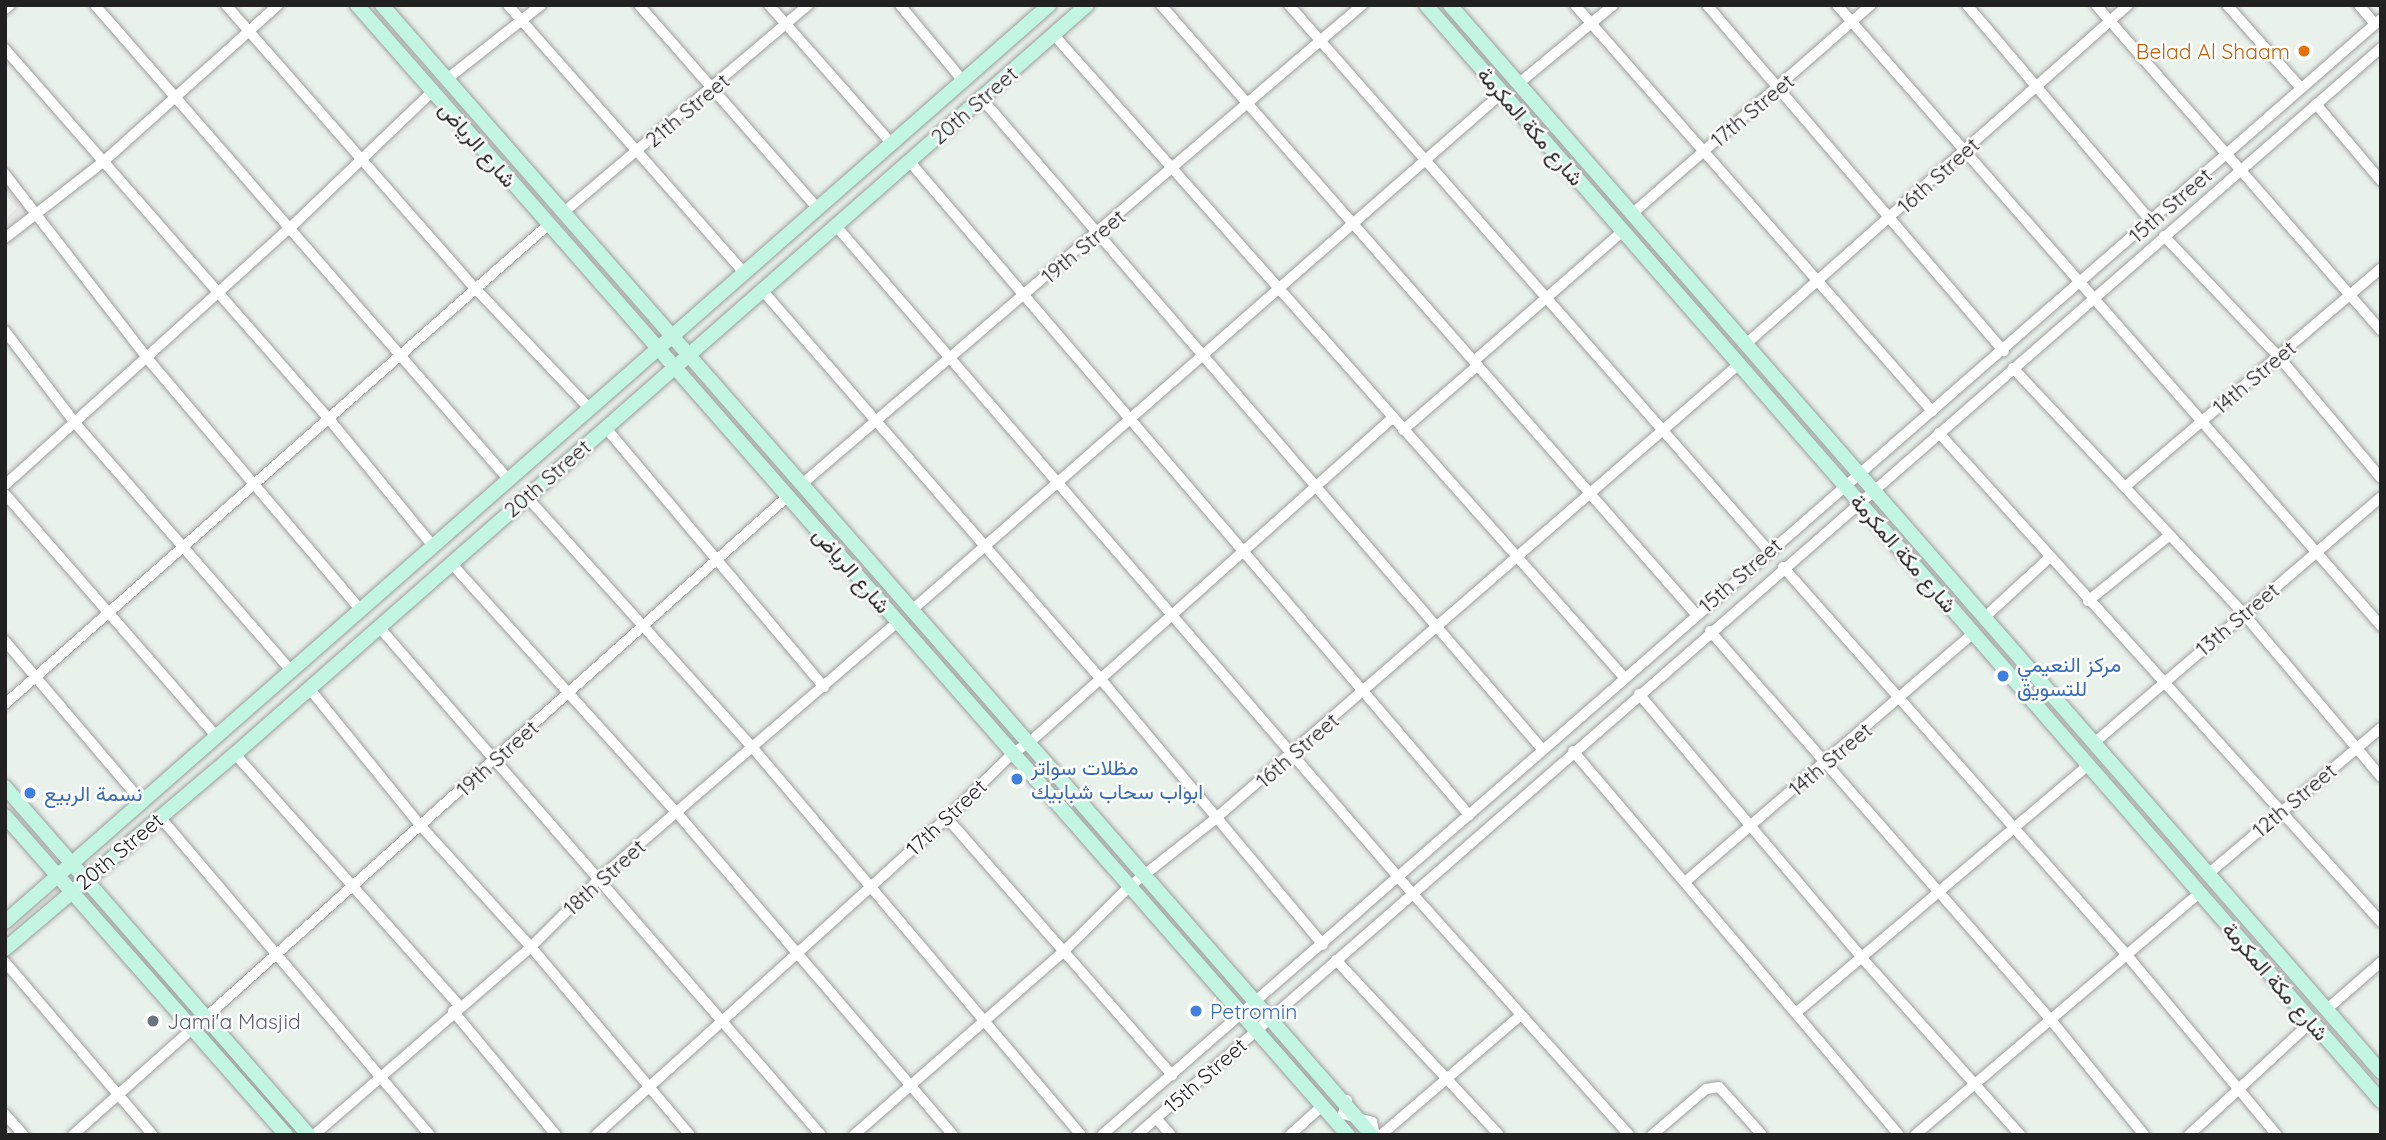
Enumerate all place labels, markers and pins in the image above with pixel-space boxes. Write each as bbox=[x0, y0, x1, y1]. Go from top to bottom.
place label: Belad Al Shaam bbox=[2136, 38, 2290, 64]
marker: Belad Al Shaam bbox=[2296, 43, 2312, 59]
place label: مركز النعيمي للتسويق bbox=[2017, 651, 2121, 701]
marker: مركز النعيمي للتسويق bbox=[1995, 668, 2011, 684]
place label: مظلات سواتر ابواب سحاب شبابيك bbox=[1031, 754, 1203, 804]
marker: مظلات سواتر ابواب سحاب شبابيك bbox=[1009, 771, 1025, 787]
place label: نسمة الربيع bbox=[44, 780, 142, 806]
marker: نسمة الربيع bbox=[22, 785, 38, 801]
place label: Petromin bbox=[1210, 998, 1297, 1024]
marker: Petromin bbox=[1188, 1003, 1204, 1019]
place label: Jami'a Masjid bbox=[167, 1008, 301, 1034]
marker: Jami'a Masjid bbox=[145, 1013, 161, 1029]

